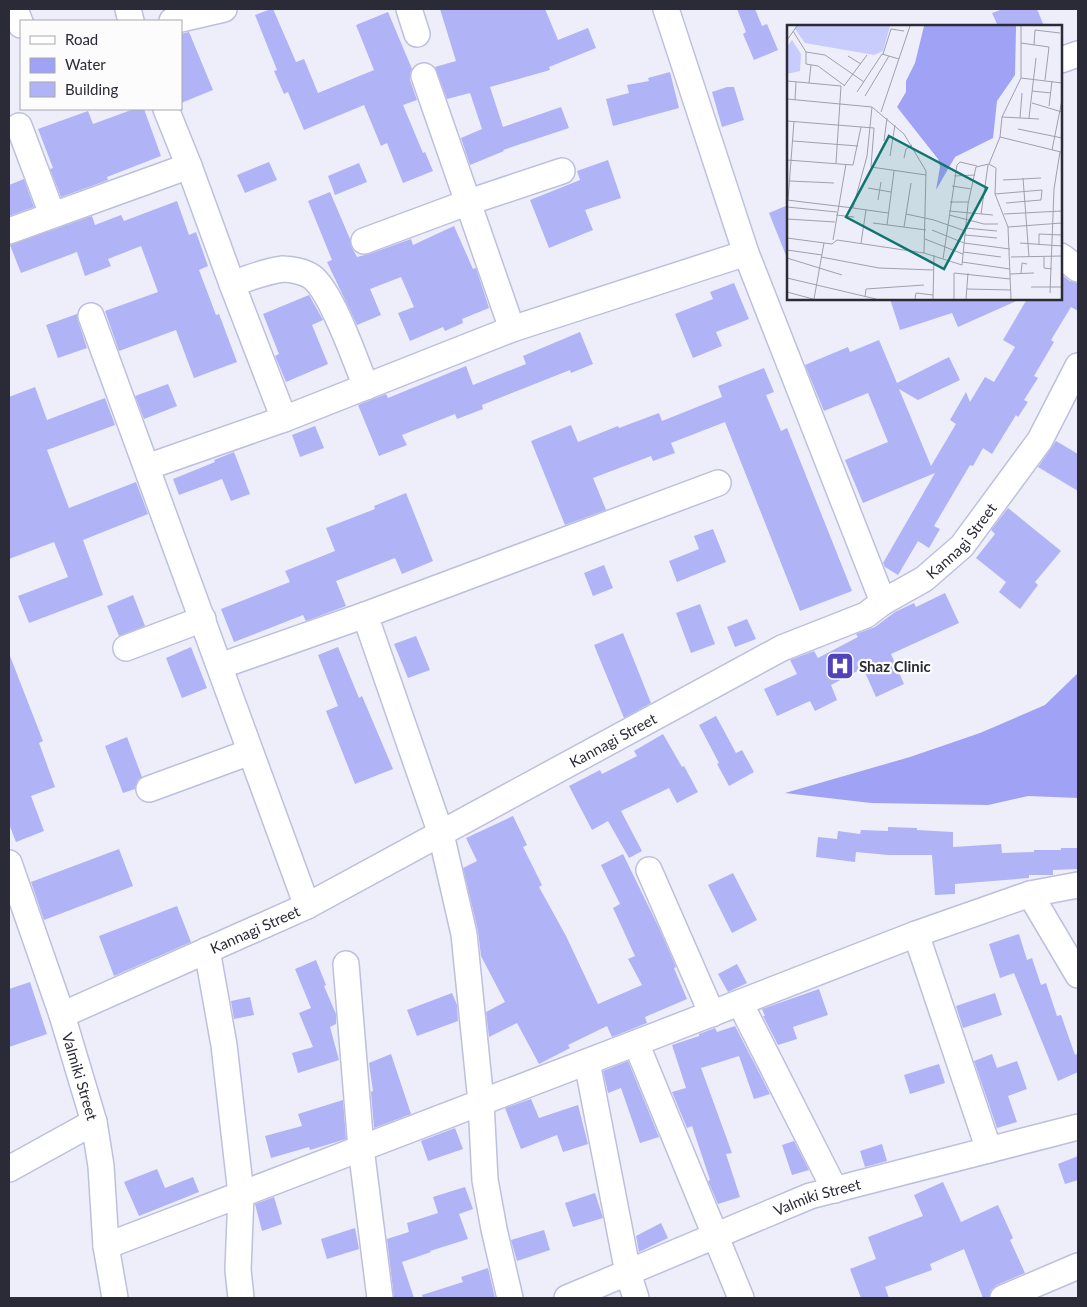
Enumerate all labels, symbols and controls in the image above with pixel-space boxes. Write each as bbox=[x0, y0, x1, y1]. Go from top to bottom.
legend bbox=[20, 20, 182, 110]
inset map bbox=[787, 25, 1062, 300]
text: Road bbox=[65, 30, 98, 48]
text: Water bbox=[65, 55, 106, 73]
text: Building bbox=[65, 80, 118, 98]
street label: Kannagi Street bbox=[922, 499, 1000, 582]
hospital icon: Shaz Clinic bbox=[825, 651, 855, 681]
place label: Shaz Clinic bbox=[859, 657, 931, 675]
street label: Kannagi Street bbox=[566, 709, 660, 771]
street label: Kannagi Street bbox=[207, 901, 303, 957]
street label: Valmiki Street bbox=[59, 1030, 102, 1123]
street label: Valmiki Street bbox=[771, 1174, 863, 1219]

